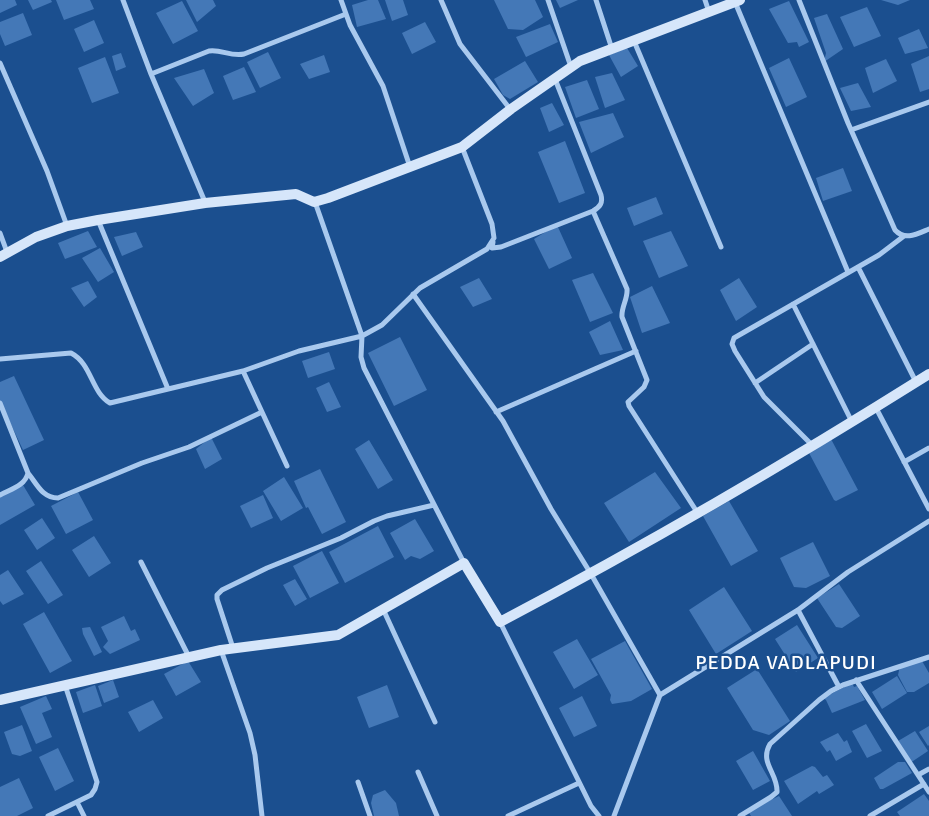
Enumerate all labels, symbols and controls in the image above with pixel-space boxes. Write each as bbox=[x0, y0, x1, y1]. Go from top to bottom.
district label: PEDDA VADLAPUDI bbox=[693, 652, 879, 676]

